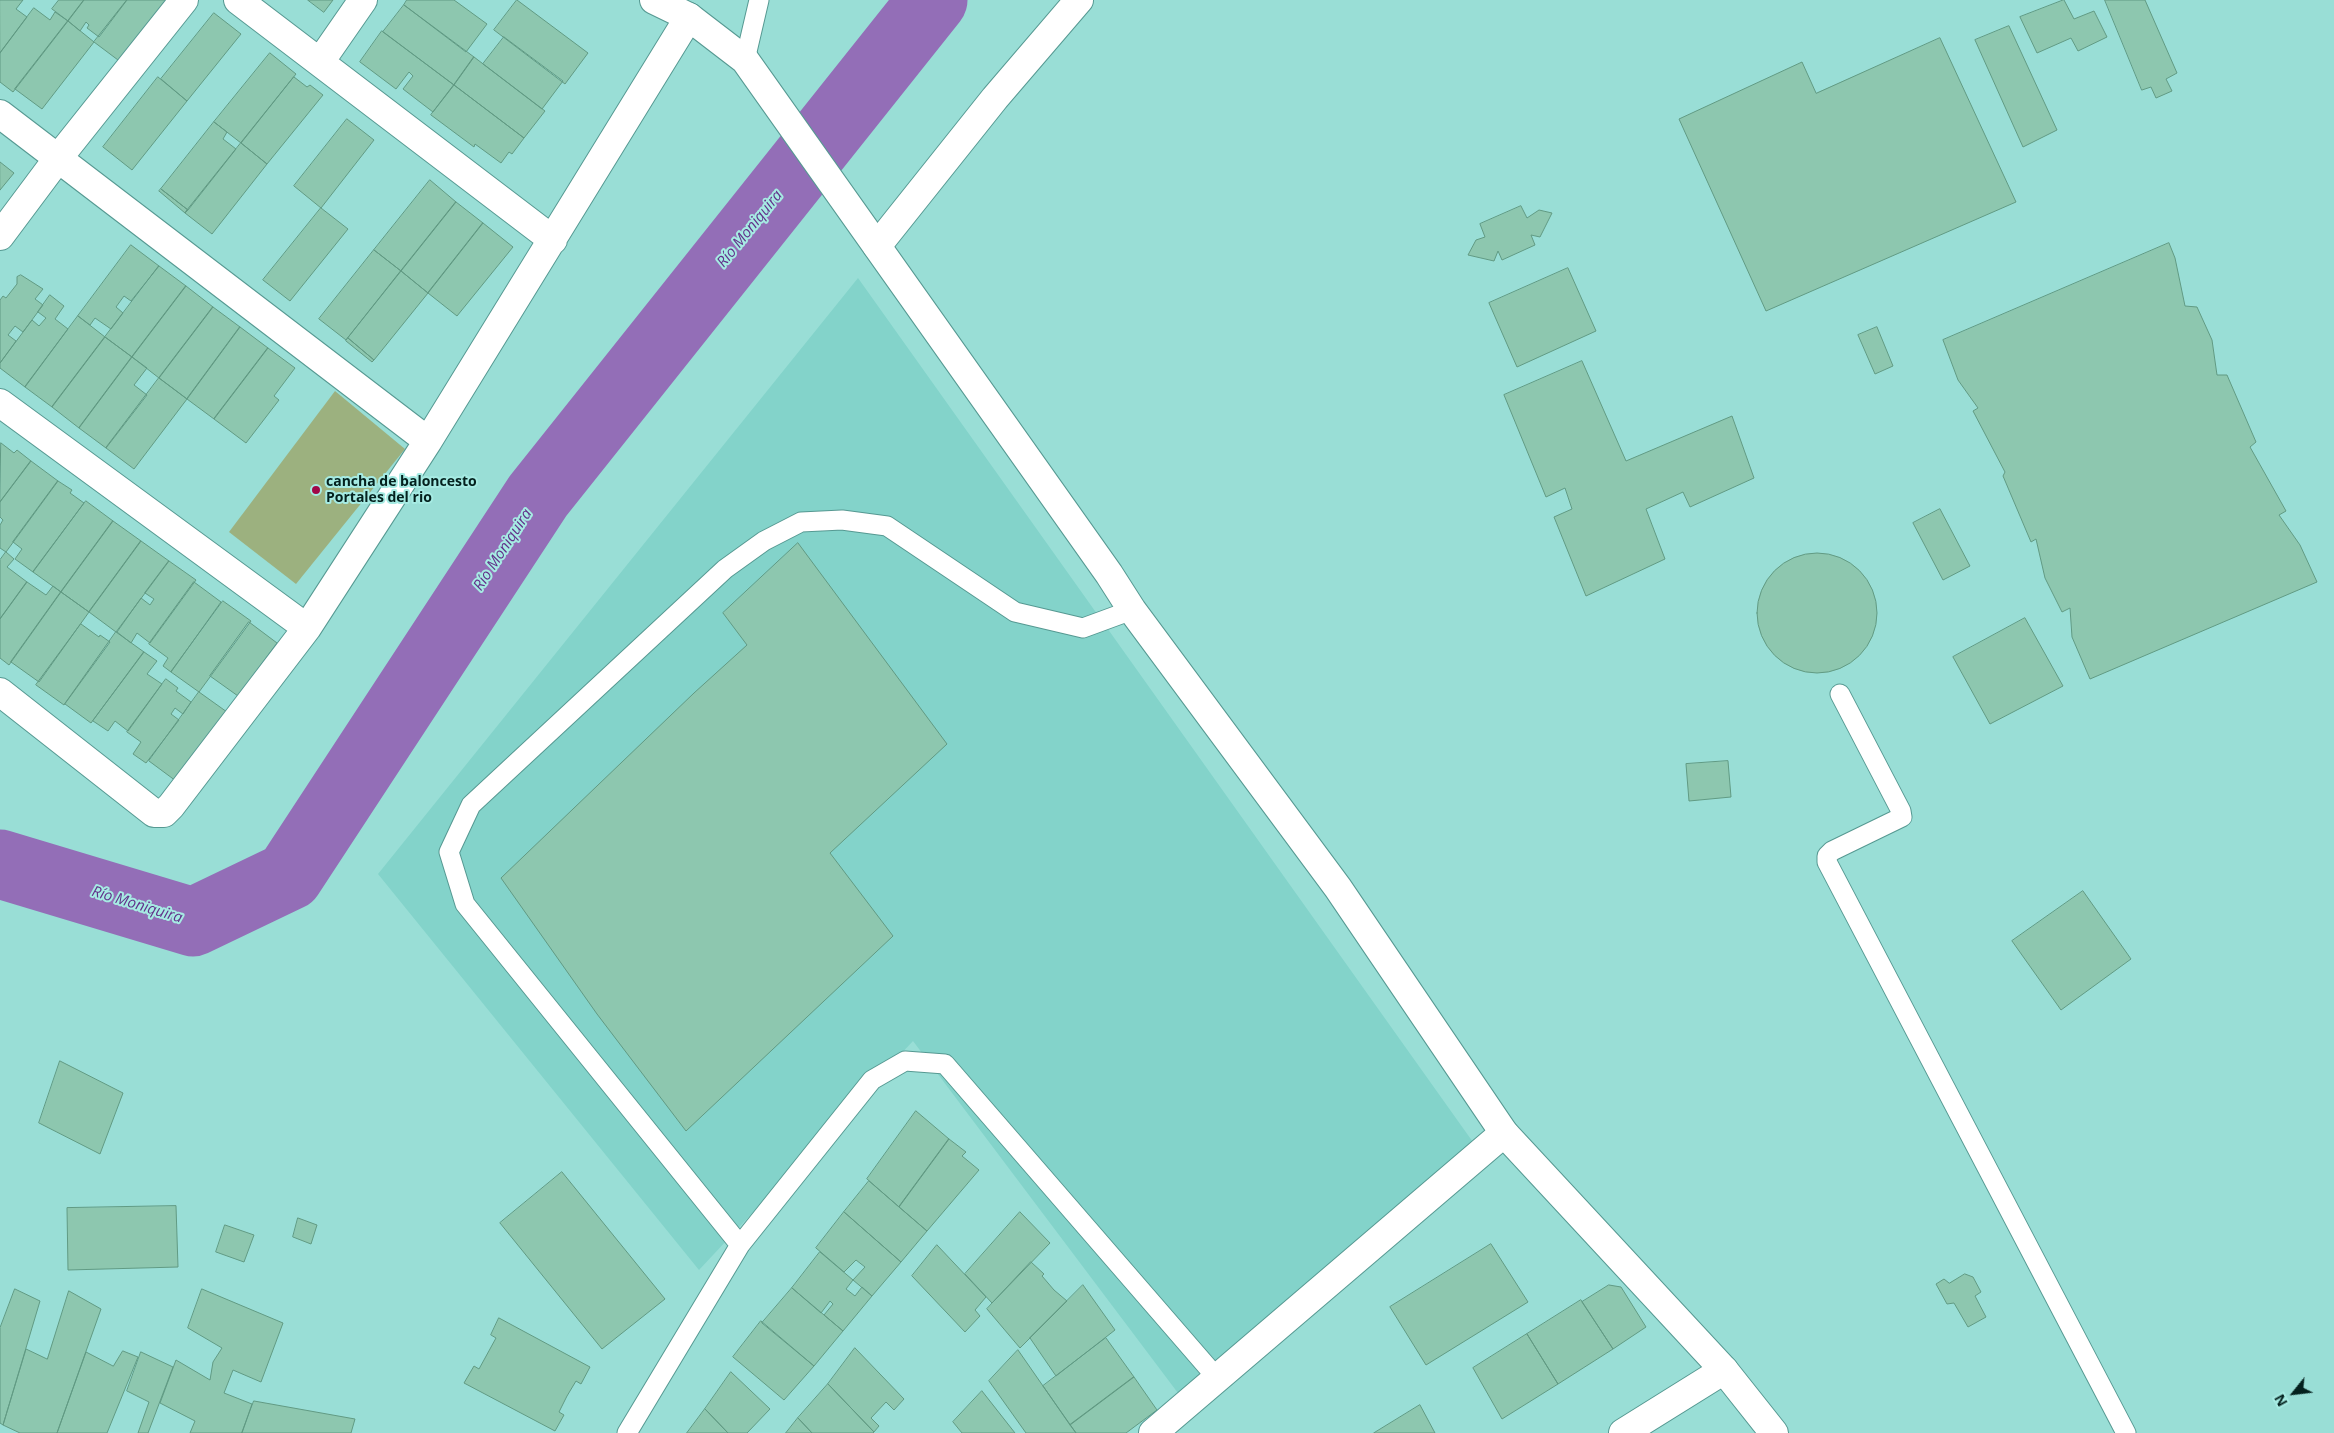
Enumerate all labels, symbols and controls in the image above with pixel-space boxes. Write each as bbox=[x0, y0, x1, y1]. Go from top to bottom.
water label: Río Moniquira bbox=[714, 187, 786, 271]
place label: cancha de baloncesto Portales del rio bbox=[326, 474, 477, 507]
marker: cancha de baloncesto Portales del rio bbox=[310, 484, 322, 496]
water label: Río Moniquira bbox=[470, 506, 536, 594]
water label: Río Moniquira bbox=[90, 883, 184, 927]
north arrow bbox=[2269, 1368, 2319, 1418]
text: N bbox=[2269, 1391, 2292, 1410]

